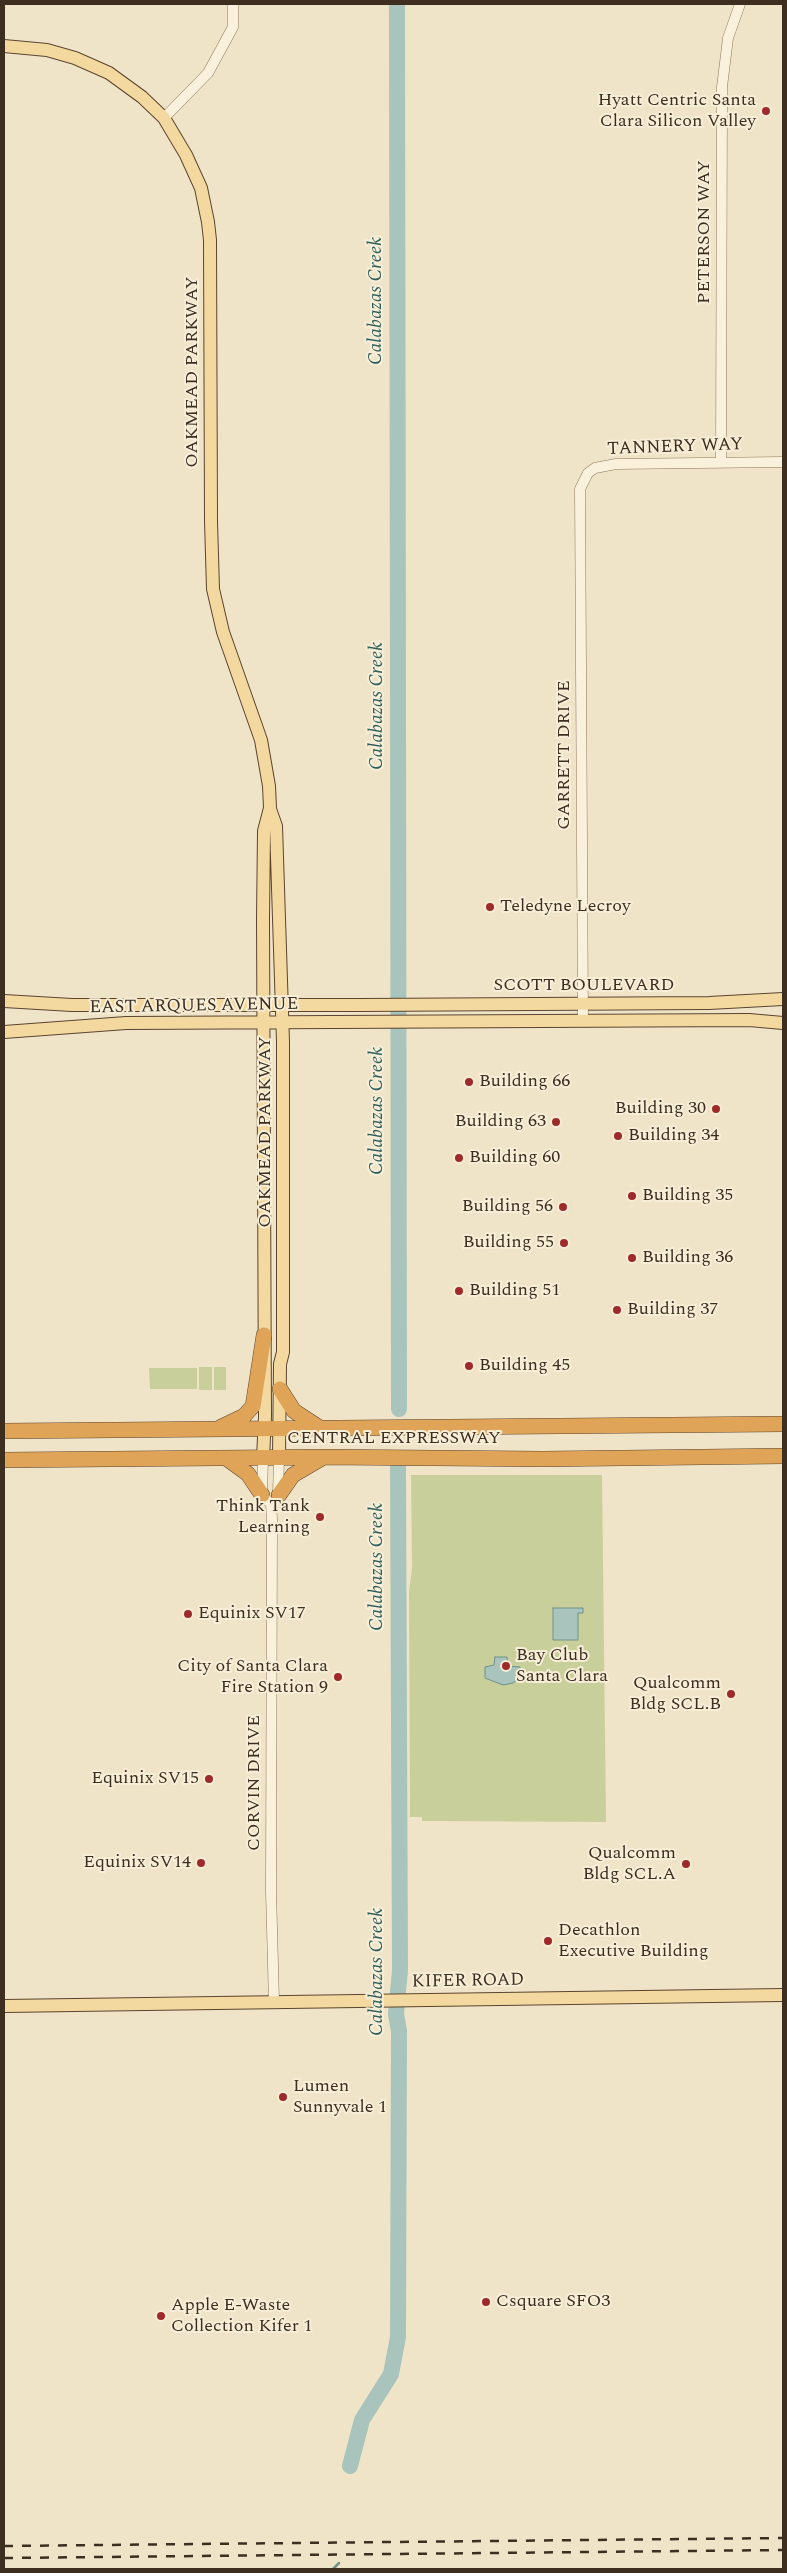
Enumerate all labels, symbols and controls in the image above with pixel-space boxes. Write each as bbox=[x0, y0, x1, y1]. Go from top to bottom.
place label: Hyatt Centric Santa Clara Silicon Valley bbox=[598, 90, 756, 132]
marker: Hyatt Centric Santa Clara Silicon Valley bbox=[760, 105, 772, 117]
street label: PETERSON WAY bbox=[694, 160, 716, 304]
water label: Calabazas Creek bbox=[366, 237, 388, 365]
street label: OAKMEAD PARKWAY bbox=[182, 276, 204, 468]
street label: TANNERY WAY bbox=[607, 435, 743, 461]
water label: Calabazas Creek bbox=[367, 642, 389, 770]
street label: GARRETT DRIVE bbox=[554, 680, 576, 830]
place label: Teledyne Lecroy bbox=[500, 896, 631, 918]
marker: Teledyne Lecroy bbox=[484, 901, 496, 913]
street label: SCOTT BOULEVARD bbox=[494, 975, 674, 997]
street label: EAST ARQUES AVENUE bbox=[89, 994, 299, 1020]
street label: OAKMEAD PARKWAY bbox=[255, 1036, 277, 1228]
water label: Calabazas Creek bbox=[367, 1047, 389, 1175]
place label: Building 66 bbox=[479, 1071, 570, 1093]
marker: Building 66 bbox=[463, 1076, 475, 1088]
place label: Building 30 bbox=[615, 1098, 706, 1120]
marker: Building 30 bbox=[710, 1103, 722, 1115]
place label: Building 63 bbox=[455, 1111, 546, 1133]
marker: Building 63 bbox=[550, 1116, 562, 1128]
place label: Building 34 bbox=[628, 1125, 719, 1147]
marker: Building 34 bbox=[612, 1130, 624, 1142]
place label: Building 60 bbox=[469, 1147, 560, 1169]
marker: Building 60 bbox=[453, 1152, 465, 1164]
place label: Building 35 bbox=[642, 1185, 733, 1207]
marker: Building 35 bbox=[626, 1190, 638, 1202]
place label: Building 56 bbox=[462, 1196, 553, 1218]
marker: Building 56 bbox=[557, 1201, 569, 1213]
place label: Building 55 bbox=[463, 1232, 554, 1254]
marker: Building 55 bbox=[558, 1237, 570, 1249]
place label: Building 36 bbox=[642, 1247, 733, 1269]
marker: Building 36 bbox=[626, 1252, 638, 1264]
place label: Building 51 bbox=[469, 1280, 560, 1302]
marker: Building 51 bbox=[453, 1285, 465, 1297]
place label: Building 37 bbox=[627, 1299, 718, 1321]
marker: Building 37 bbox=[611, 1304, 623, 1316]
place label: Building 45 bbox=[479, 1355, 570, 1377]
marker: Building 45 bbox=[463, 1360, 475, 1372]
street label: CENTRAL EXPRESSWAY bbox=[287, 1428, 501, 1450]
place label: Think Tank Learning bbox=[216, 1496, 310, 1538]
water label: Calabazas Creek bbox=[367, 1503, 389, 1631]
marker: Think Tank Learning bbox=[314, 1511, 326, 1523]
place label: Equinix SV17 bbox=[198, 1603, 306, 1625]
marker: Equinix SV17 bbox=[182, 1608, 194, 1620]
place label: Bay Club Santa Clara bbox=[516, 1645, 608, 1688]
place label: City of Santa Clara Fire Station 9 bbox=[177, 1656, 328, 1698]
marker: Bay Club Santa Clara bbox=[500, 1660, 512, 1672]
marker: City of Santa Clara Fire Station 9 bbox=[332, 1671, 344, 1683]
place label: Qualcomm Bldg SCL.B bbox=[629, 1673, 721, 1716]
marker: Qualcomm Bldg SCL.B bbox=[725, 1688, 737, 1700]
street label: CORVIN DRIVE bbox=[244, 1715, 266, 1851]
place label: Equinix SV15 bbox=[91, 1768, 199, 1790]
marker: Equinix SV15 bbox=[203, 1773, 215, 1785]
place label: Qualcomm Bldg SCL.A bbox=[583, 1843, 676, 1886]
place label: Equinix SV14 bbox=[83, 1852, 191, 1874]
marker: Equinix SV14 bbox=[195, 1857, 207, 1869]
marker: Qualcomm Bldg SCL.A bbox=[680, 1858, 692, 1870]
water label: Calabazas Creek bbox=[367, 1908, 389, 2036]
place label: Decathlon Executive Building bbox=[558, 1920, 709, 1962]
marker: Decathlon Executive Building bbox=[542, 1935, 554, 1947]
street label: KIFER ROAD bbox=[412, 1970, 524, 1994]
place label: Lumen Sunnyvale 1 bbox=[293, 2076, 387, 2118]
marker: Lumen Sunnyvale 1 bbox=[277, 2091, 289, 2103]
place label: Csquare SFO3 bbox=[496, 2291, 610, 2313]
place label: Apple E-Waste Collection Kifer 1 bbox=[171, 2295, 312, 2338]
marker: Csquare SFO3 bbox=[480, 2296, 492, 2308]
marker: Apple E-Waste Collection Kifer 1 bbox=[155, 2310, 167, 2322]

